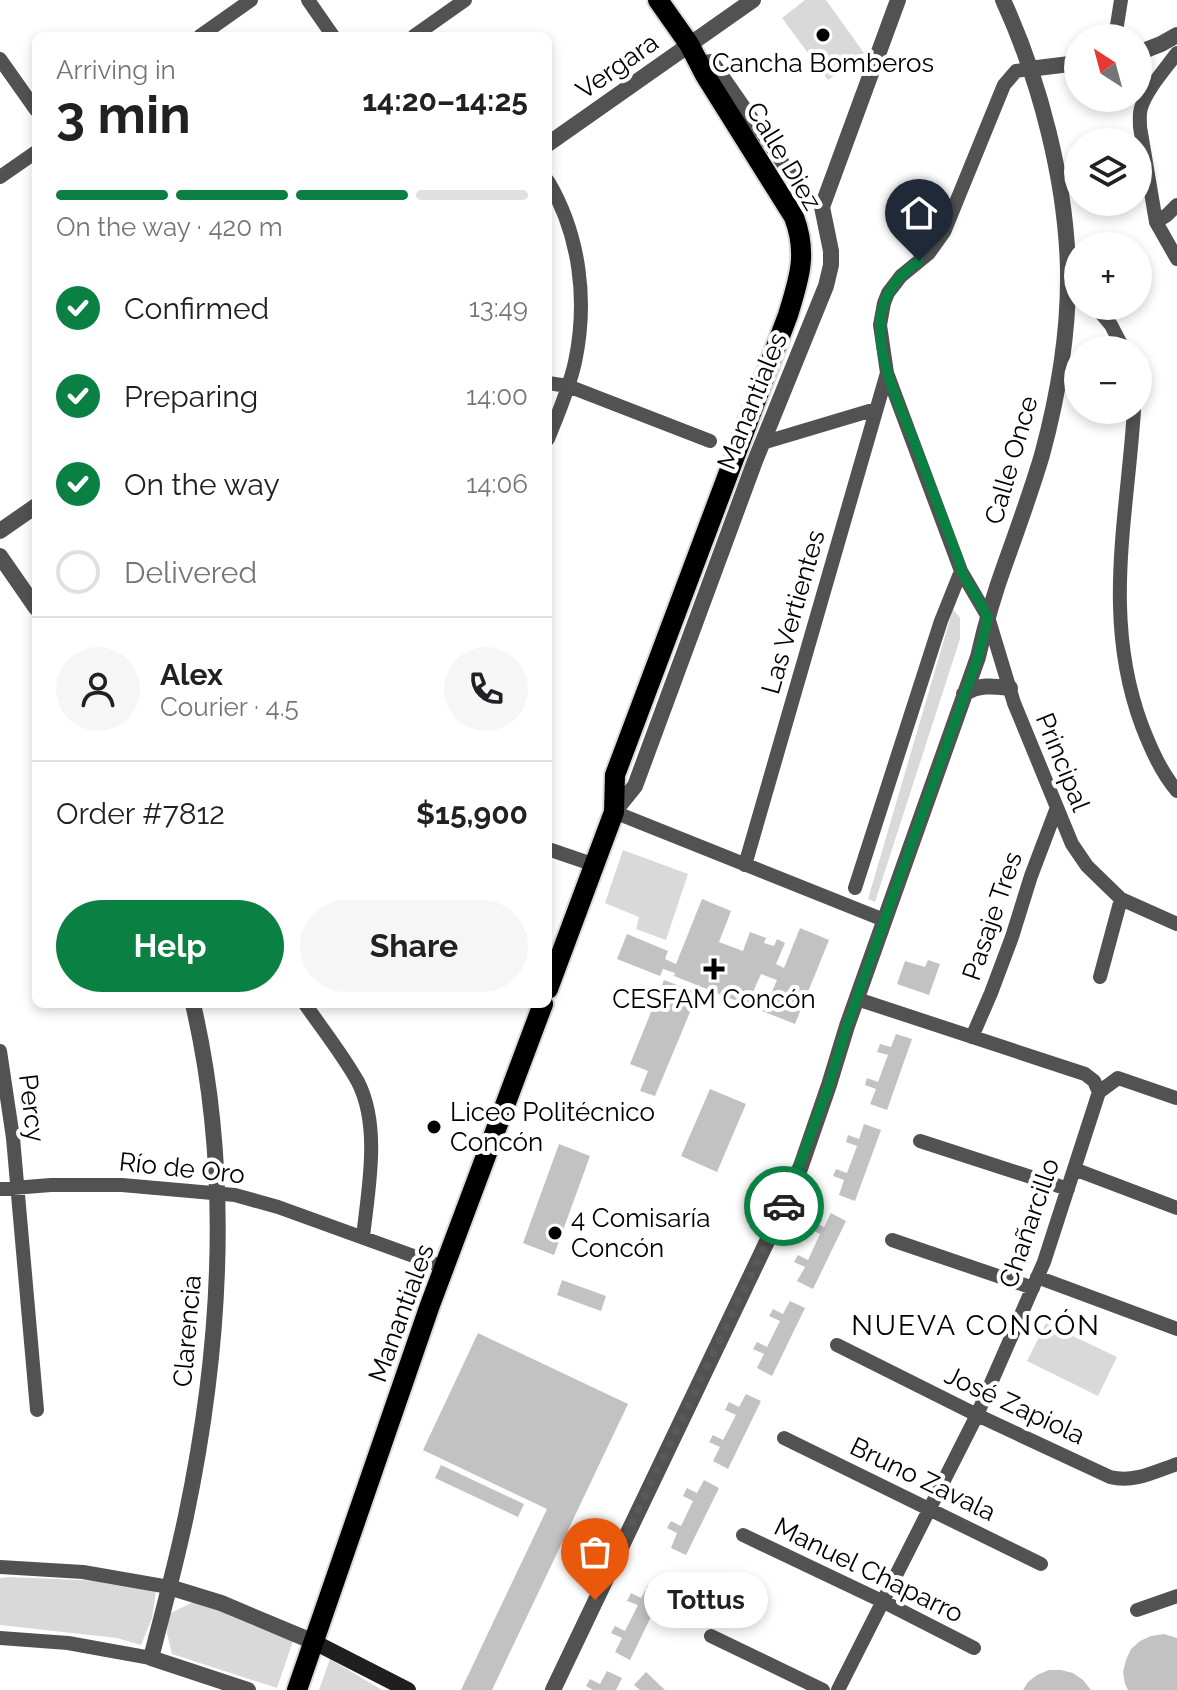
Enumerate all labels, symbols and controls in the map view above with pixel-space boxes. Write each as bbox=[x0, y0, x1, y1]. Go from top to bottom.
north arrow bbox=[1064, 24, 1152, 112]
map controls bbox=[1064, 24, 1152, 424]
marker: Cancha Bomberos bbox=[814, 26, 832, 44]
street label: Vergara bbox=[570, 27, 664, 105]
place label: Cancha Bomberos bbox=[712, 48, 934, 78]
text: Arriving in bbox=[56, 55, 176, 85]
text: 14:20–14:25 bbox=[362, 83, 528, 118]
text: 3 min bbox=[56, 84, 191, 145]
street label: Calle Diez bbox=[740, 97, 828, 215]
button: layers bbox=[1064, 128, 1152, 216]
pin bbox=[885, 179, 953, 261]
icon: home bbox=[897, 191, 941, 235]
text: On the way · 420 m bbox=[56, 212, 283, 242]
button: + bbox=[1064, 232, 1152, 320]
icon: check bbox=[56, 286, 100, 330]
text: Confirmed bbox=[124, 291, 269, 326]
text: 13:49 bbox=[469, 293, 528, 323]
street label: Manantiales bbox=[711, 328, 793, 474]
button: − bbox=[1064, 336, 1152, 424]
icon: check bbox=[56, 374, 100, 418]
text: Preparing bbox=[124, 379, 258, 414]
text: 14:00 bbox=[466, 381, 528, 411]
street label: Calle Once bbox=[978, 392, 1044, 528]
icon: check bbox=[56, 462, 100, 506]
text: On the way bbox=[124, 467, 280, 502]
text: 14:06 bbox=[466, 469, 528, 499]
street label: Las Vertientes bbox=[755, 527, 831, 697]
text: Delivered bbox=[124, 555, 257, 590]
button: person bbox=[56, 647, 140, 731]
button: phone bbox=[444, 647, 528, 731]
text: Alex bbox=[160, 657, 223, 692]
text: Courier · 4.5 bbox=[160, 692, 299, 722]
street label: Principal bbox=[1030, 708, 1097, 816]
text: Order #7812 bbox=[56, 796, 225, 831]
text: $15,900 bbox=[416, 796, 528, 831]
street label: Pasaje Tres bbox=[956, 848, 1028, 984]
button: Help bbox=[56, 900, 284, 992]
button: Share bbox=[300, 900, 528, 992]
marker: CESFAM Concón bbox=[703, 958, 725, 980]
place label: CESFAM Concón bbox=[612, 984, 816, 1014]
street label: Percy bbox=[13, 1072, 51, 1144]
place label: Liceo Politécnico Concón bbox=[450, 1097, 655, 1157]
marker: Liceo Politécnico Concón bbox=[425, 1118, 443, 1136]
street label: Río de Oro bbox=[118, 1146, 246, 1190]
street label: Chañarcillo bbox=[993, 1154, 1065, 1292]
courier bbox=[744, 1166, 824, 1246]
icon: car bbox=[762, 1184, 806, 1228]
place label: 4 Comisaría Concón bbox=[571, 1203, 710, 1263]
marker: 4 Comisaría Concón bbox=[546, 1224, 564, 1242]
street label: Manantiales bbox=[362, 1240, 440, 1386]
street label: Clarencia bbox=[167, 1274, 207, 1388]
district label: NUEVA CONCÓN bbox=[851, 1309, 1101, 1342]
street label: José Zapiola bbox=[940, 1359, 1090, 1451]
street label: Bruno Zavala bbox=[845, 1431, 1001, 1527]
street label: Manuel Chaparro bbox=[770, 1511, 968, 1629]
pin bbox=[561, 1518, 629, 1600]
icon: bag bbox=[573, 1530, 617, 1574]
callout: Tottus bbox=[643, 1572, 767, 1628]
text: Tottus bbox=[667, 1585, 745, 1615]

